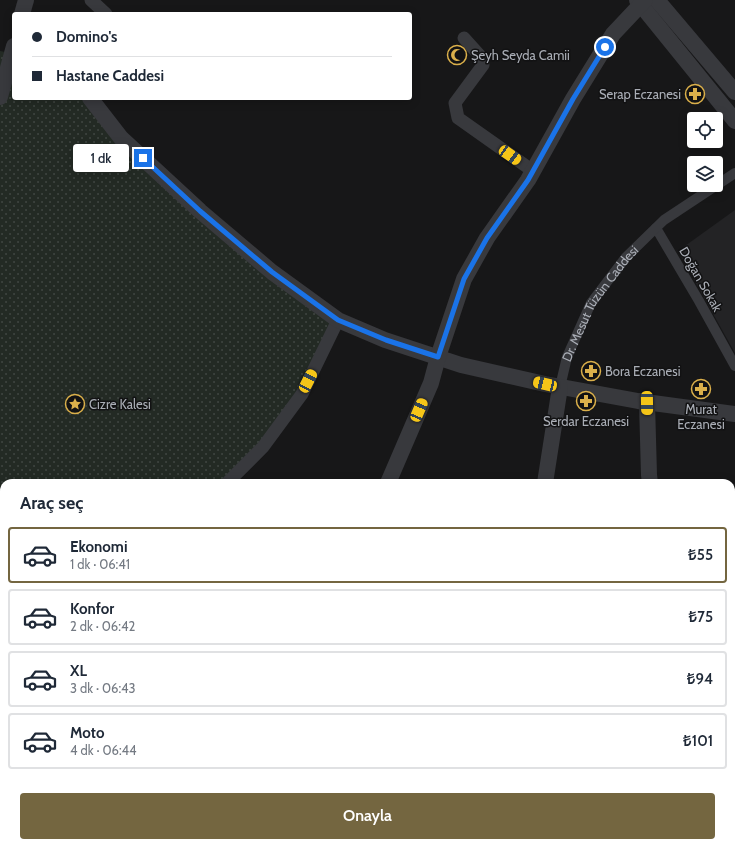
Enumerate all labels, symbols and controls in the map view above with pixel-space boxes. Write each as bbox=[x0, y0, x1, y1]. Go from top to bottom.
text: Domino's bbox=[56, 28, 117, 46]
route start bbox=[596, 38, 614, 56]
mosque icon: Şeyh Seyda Camii bbox=[446, 44, 468, 66]
place label: Şeyh Seyda Camii bbox=[471, 47, 570, 63]
text: Hastane Caddesi bbox=[56, 67, 164, 85]
pharmacy icon: Serap Eczanesi bbox=[684, 83, 706, 105]
place label: Serap Eczanesi bbox=[599, 86, 681, 102]
map controls bbox=[687, 112, 723, 192]
button: locate bbox=[687, 112, 723, 148]
car bbox=[497, 143, 523, 167]
callout: 1 dk bbox=[73, 144, 129, 172]
route end bbox=[134, 149, 152, 167]
text: 1 dk bbox=[91, 150, 112, 166]
button: layers bbox=[687, 156, 723, 192]
street label: Dr. Mesut Tüzün Caddesi bbox=[558, 242, 641, 364]
street label: Doğan Sokak bbox=[676, 244, 726, 314]
pharmacy icon: Bora Eczanesi bbox=[580, 360, 602, 382]
place label: Bora Eczanesi bbox=[605, 363, 680, 379]
car bbox=[297, 368, 319, 394]
car bbox=[532, 375, 558, 393]
pharmacy icon: Murat Eczanesi bbox=[690, 378, 712, 400]
pharmacy icon: Serdar Eczanesi bbox=[575, 390, 597, 412]
car bbox=[641, 391, 653, 415]
place icon: Cizre Kalesi bbox=[64, 393, 86, 415]
place label: Cizre Kalesi bbox=[89, 396, 151, 412]
car bbox=[409, 397, 429, 423]
place label: Murat Eczanesi bbox=[677, 401, 725, 432]
place label: Serdar Eczanesi bbox=[543, 413, 629, 429]
text: Araç seç bbox=[20, 492, 83, 514]
icon: car bbox=[22, 537, 58, 573]
text: Ekonomi bbox=[70, 538, 128, 556]
text: ₺55 bbox=[688, 546, 713, 564]
text: 1 dk · 06:41 bbox=[70, 556, 130, 572]
icon: car bbox=[22, 599, 58, 635]
text: Konfor bbox=[70, 600, 114, 618]
text: ₺75 bbox=[689, 608, 713, 626]
text: 2 dk · 06:42 bbox=[70, 618, 135, 634]
icon: car bbox=[22, 661, 58, 697]
text: XL bbox=[70, 662, 87, 680]
text: ₺94 bbox=[687, 670, 713, 688]
text: 3 dk · 06:43 bbox=[70, 680, 136, 696]
icon: car bbox=[22, 723, 58, 759]
text: Moto bbox=[70, 724, 104, 742]
text: ₺101 bbox=[683, 732, 713, 750]
text: 4 dk · 06:44 bbox=[70, 742, 137, 758]
button: Onayla bbox=[20, 793, 715, 839]

